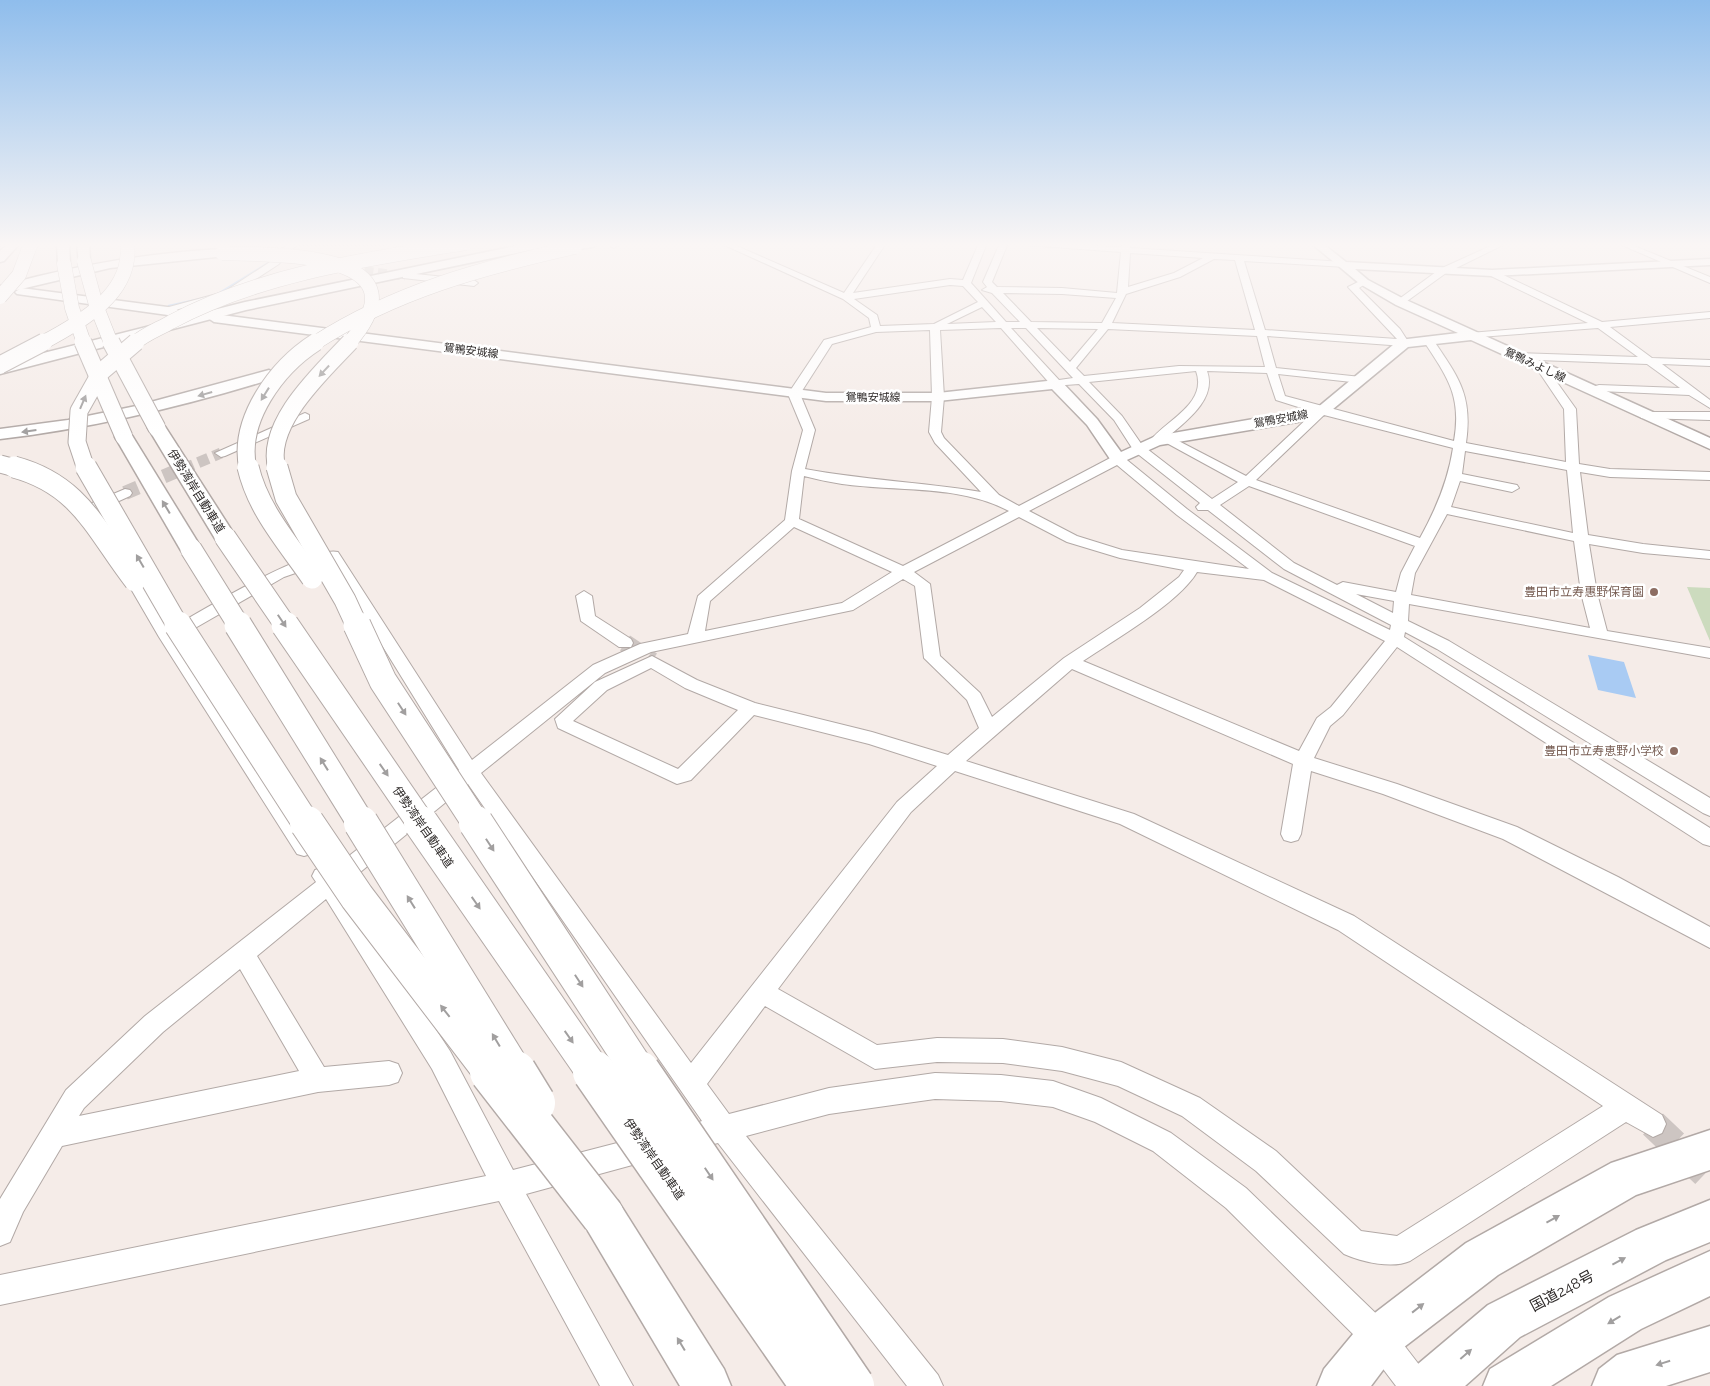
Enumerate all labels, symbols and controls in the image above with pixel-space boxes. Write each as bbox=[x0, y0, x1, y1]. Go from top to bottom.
street label: 鴛鴨安城線 bbox=[443, 341, 499, 361]
street label: 鴛鴨みよし線 bbox=[1502, 345, 1568, 385]
one-way arrow bbox=[318, 364, 330, 376]
one-way arrow bbox=[260, 388, 270, 401]
one-way arrow bbox=[198, 391, 213, 399]
street label: 鴛鴨安城線 bbox=[846, 391, 901, 404]
one-way arrow bbox=[79, 395, 87, 409]
street label: 鴛鴨安城線 bbox=[1253, 408, 1309, 430]
one-way arrow bbox=[21, 427, 37, 435]
street label: 伊勢湾岸自動車道 bbox=[165, 447, 227, 535]
one-way arrow bbox=[161, 500, 170, 513]
one-way arrow bbox=[135, 555, 144, 568]
place label: 豊田市立寿惠野保育園 bbox=[1524, 585, 1644, 599]
marker: 豊田市立寿惠野保育園 bbox=[1648, 586, 1660, 598]
one-way arrow bbox=[277, 614, 287, 628]
one-way arrow bbox=[397, 703, 406, 716]
place label: 豊田市立寿恵野小学校 bbox=[1544, 744, 1664, 758]
marker: 豊田市立寿恵野小学校 bbox=[1668, 745, 1680, 757]
one-way arrow bbox=[320, 758, 329, 771]
one-way arrow bbox=[379, 763, 389, 777]
street label: 伊勢湾岸自動車道 bbox=[390, 784, 456, 870]
one-way arrow bbox=[486, 839, 495, 852]
one-way arrow bbox=[406, 895, 416, 908]
one-way arrow bbox=[471, 896, 481, 910]
one-way arrow bbox=[575, 975, 584, 988]
one-way arrow bbox=[440, 1005, 451, 1018]
one-way arrow bbox=[564, 1030, 574, 1043]
one-way arrow bbox=[491, 1034, 500, 1047]
street label: 伊勢湾岸自動車道 bbox=[621, 1116, 687, 1202]
one-way arrow bbox=[704, 1168, 714, 1181]
one-way arrow bbox=[1545, 1215, 1560, 1223]
one-way arrow bbox=[1612, 1257, 1626, 1265]
street label: 国道248号 bbox=[1527, 1267, 1597, 1315]
one-way arrow bbox=[1411, 1303, 1424, 1314]
one-way arrow bbox=[1607, 1315, 1620, 1324]
one-way arrow bbox=[677, 1338, 686, 1351]
one-way arrow bbox=[1459, 1349, 1472, 1360]
one-way arrow bbox=[1656, 1359, 1671, 1367]

